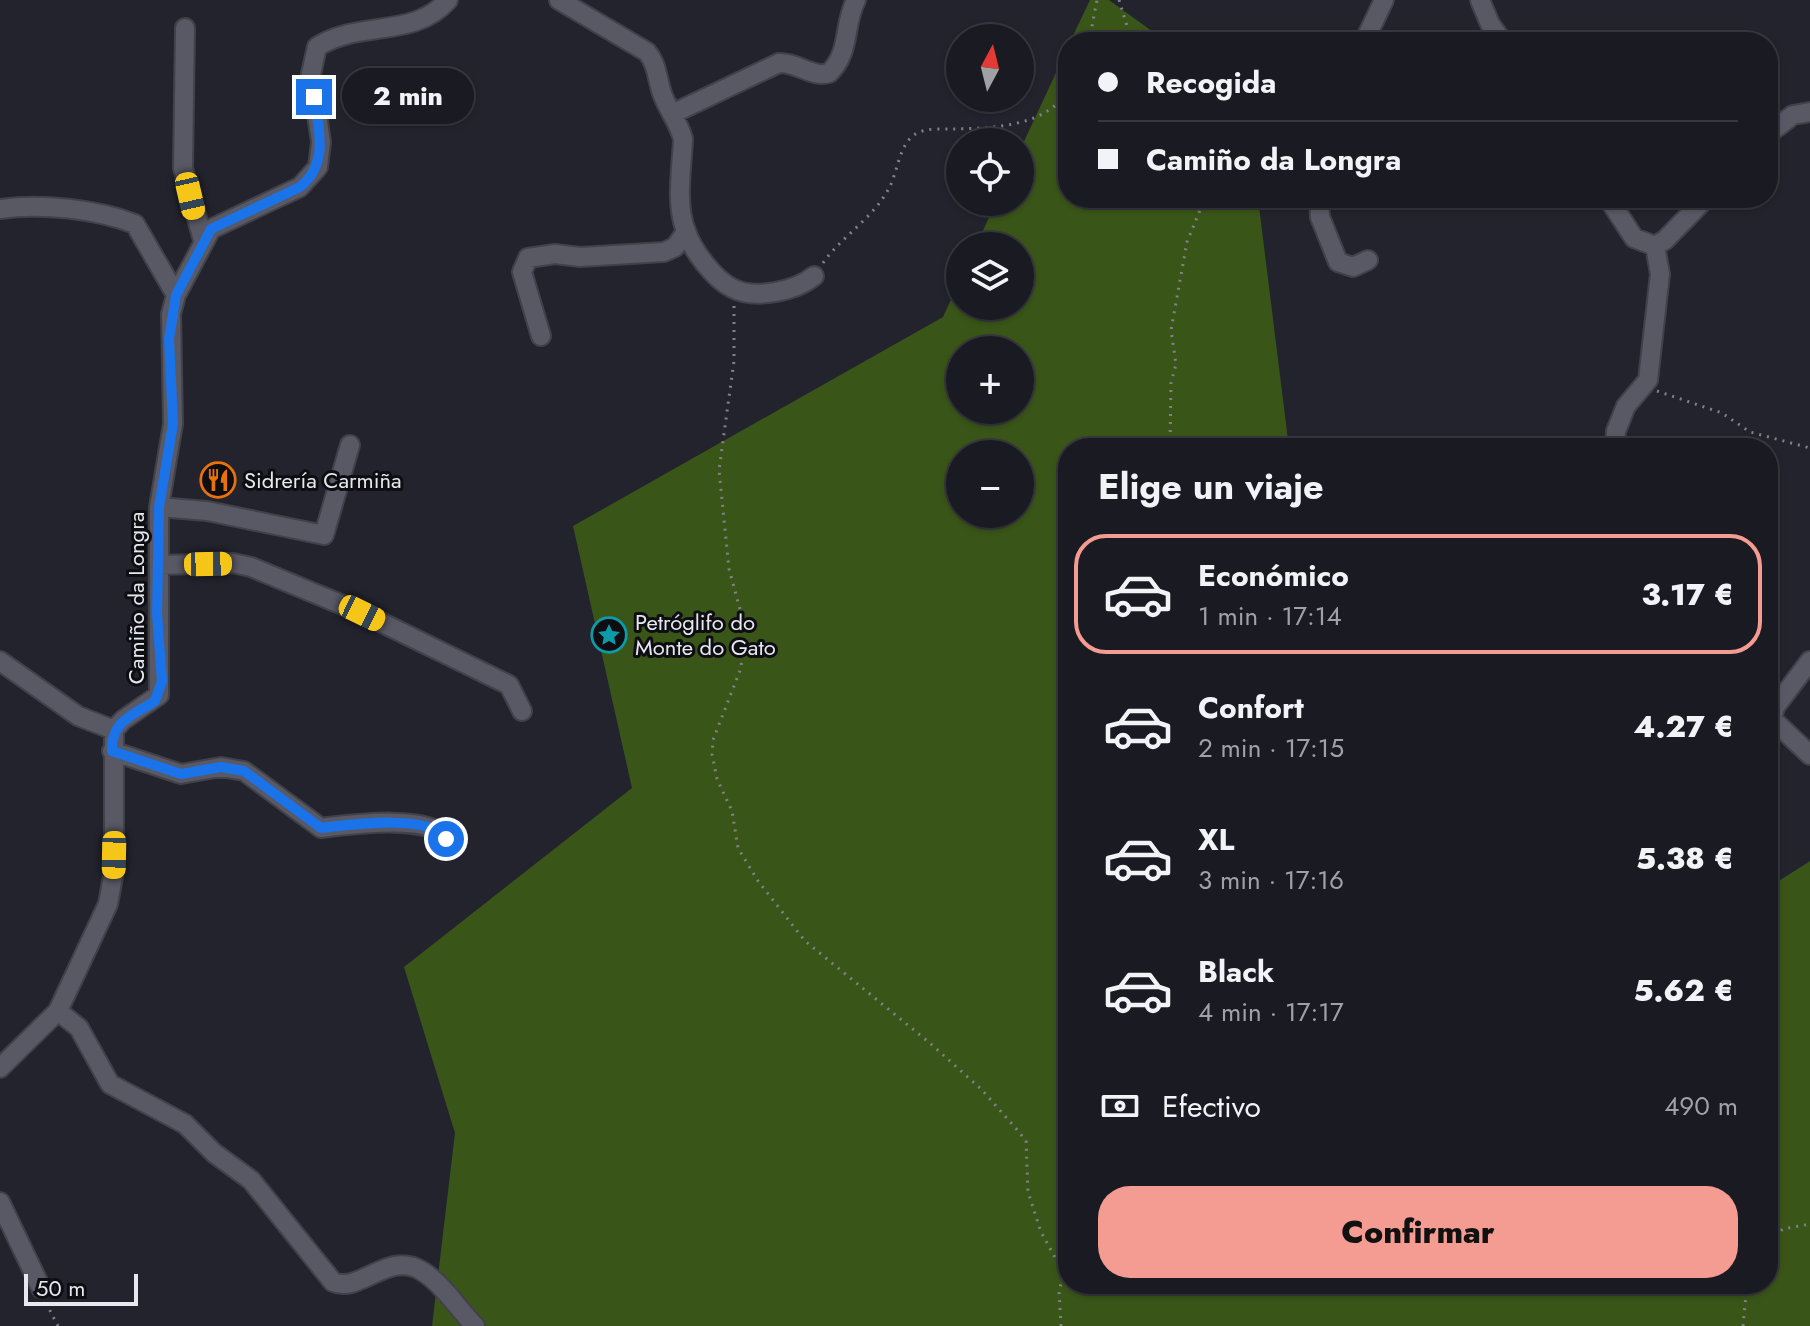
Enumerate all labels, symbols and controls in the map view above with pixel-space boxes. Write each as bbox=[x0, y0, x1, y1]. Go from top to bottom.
north arrow bbox=[946, 24, 1034, 112]
map controls bbox=[946, 24, 1034, 528]
text: Recogida bbox=[1146, 61, 1276, 104]
callout: 2 min bbox=[342, 69, 474, 125]
text: 2 min bbox=[373, 77, 443, 115]
route end bbox=[296, 79, 332, 115]
button: locate bbox=[946, 128, 1034, 216]
text: Camiño da Longra bbox=[1146, 138, 1401, 181]
car bbox=[173, 170, 207, 222]
button: layers bbox=[946, 232, 1034, 320]
button: + bbox=[946, 336, 1034, 424]
button: − bbox=[946, 440, 1034, 528]
text: Elige un viaje bbox=[1098, 460, 1324, 512]
restaurant icon: Sidrería Carmiña bbox=[199, 461, 237, 499]
place label: Sidrería Carmiña bbox=[244, 464, 402, 496]
street label: Camiño da Longra bbox=[120, 512, 152, 684]
car bbox=[184, 552, 232, 576]
text: Económico bbox=[1198, 554, 1349, 597]
icon: car bbox=[1102, 558, 1174, 630]
text: 3.17 € bbox=[1641, 573, 1734, 616]
car bbox=[335, 592, 389, 634]
text: 1 min · 17:14 bbox=[1198, 597, 1342, 635]
place label: Petróglifo do Monte do Gato bbox=[635, 606, 776, 663]
place icon: Petróglifo do Monte do Gato bbox=[590, 616, 628, 654]
text: Confort bbox=[1198, 686, 1304, 729]
icon: car bbox=[1102, 690, 1174, 762]
text: 4.27 € bbox=[1634, 705, 1734, 748]
text: 2 min · 17:15 bbox=[1198, 729, 1344, 767]
text: XL bbox=[1198, 818, 1234, 861]
route start bbox=[428, 821, 464, 857]
icon: car bbox=[1102, 822, 1174, 894]
car bbox=[102, 831, 126, 879]
text: 5.38 € bbox=[1636, 837, 1734, 880]
text: 3 min · 17:16 bbox=[1198, 861, 1344, 899]
text: Black bbox=[1198, 950, 1274, 993]
icon: car bbox=[1102, 954, 1174, 1026]
text: 5.62 € bbox=[1633, 969, 1734, 1012]
text: 4 min · 17:17 bbox=[1198, 993, 1344, 1031]
icon: cash bbox=[1098, 1084, 1142, 1128]
text: Efectivo bbox=[1162, 1085, 1261, 1128]
text: 490 m bbox=[1664, 1087, 1738, 1125]
button: Confirmar bbox=[1098, 1186, 1738, 1278]
scale bar bbox=[24, 1270, 138, 1306]
text: 50 m bbox=[36, 1272, 85, 1304]

